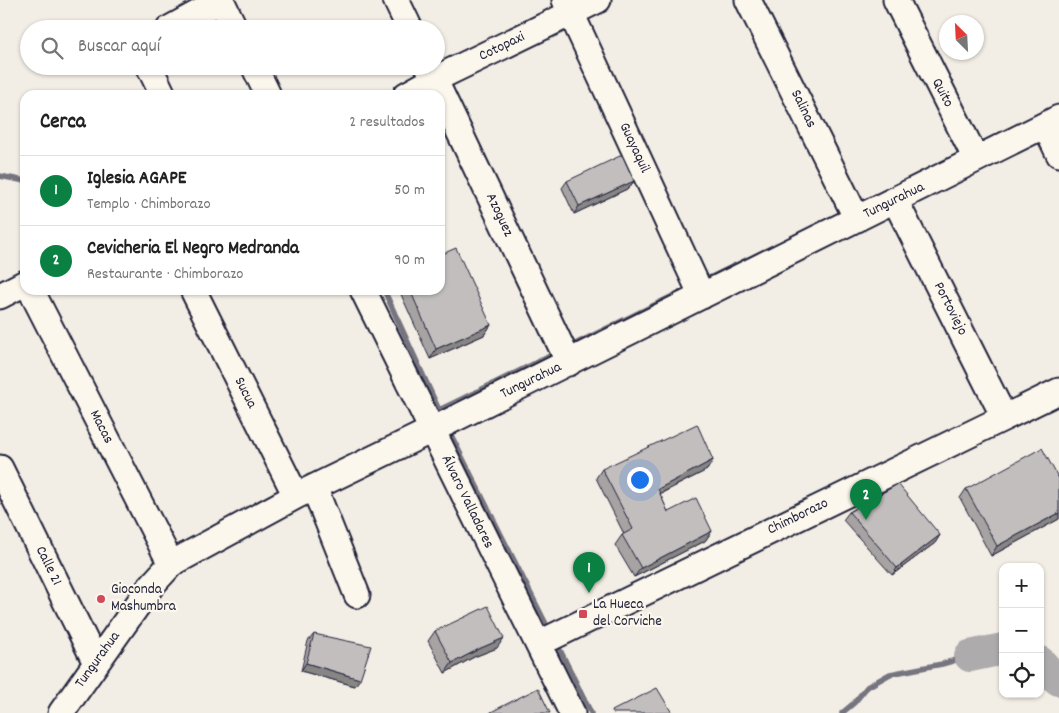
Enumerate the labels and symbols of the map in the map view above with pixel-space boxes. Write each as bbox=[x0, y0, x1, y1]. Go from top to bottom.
north arrow bbox=[939, 15, 984, 60]
street label: Cotopaxi bbox=[475, 26, 529, 68]
street label: Quito bbox=[925, 75, 959, 112]
street label: Salinas bbox=[784, 86, 822, 132]
street label: Guayaquil bbox=[613, 119, 655, 177]
street label: Tungurahua bbox=[860, 176, 929, 225]
street label: Azoguez bbox=[479, 190, 519, 241]
street label: Portoviejo bbox=[927, 278, 973, 340]
street label: Tungurahua bbox=[497, 356, 566, 405]
street label: Sucua bbox=[228, 373, 263, 413]
street label: Macas bbox=[83, 406, 119, 448]
street label: Álvaro Valladares bbox=[435, 452, 499, 552]
your location bbox=[627, 467, 653, 493]
pin: 2 bbox=[850, 479, 882, 520]
street label: Chimborazo bbox=[764, 493, 833, 541]
street label: Calle 21 bbox=[29, 543, 67, 589]
pin: 1 bbox=[573, 552, 605, 593]
place label: Gioconda Mashumbra bbox=[111, 579, 177, 618]
marker: Gioconda Mashumbra bbox=[95, 593, 107, 605]
place label: La Hueca del Corviche bbox=[593, 594, 662, 633]
marker: La Hueca del Corviche bbox=[577, 608, 589, 620]
street label: Tungurahua bbox=[70, 626, 127, 693]

